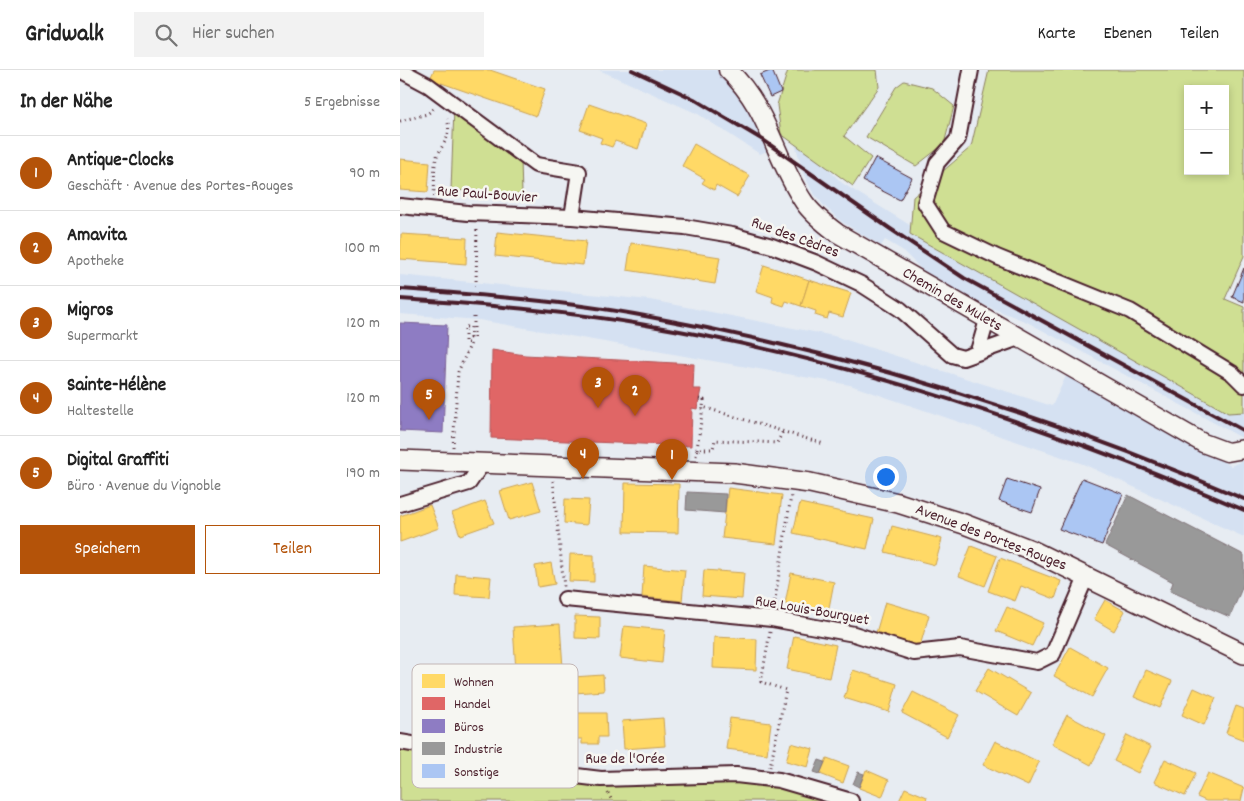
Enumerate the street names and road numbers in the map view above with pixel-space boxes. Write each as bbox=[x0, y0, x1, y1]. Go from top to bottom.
street label: Rue Paul-Bouvier bbox=[436, 180, 538, 210]
street label: Rue des Cèdres bbox=[748, 211, 843, 265]
street label: Chemin des Mulets bbox=[898, 262, 1006, 338]
street label: Avenue des Portes-Rouges bbox=[912, 499, 1070, 578]
street label: Rue Louis-Bourguet bbox=[753, 590, 871, 632]
street label: Rue de l'Orée bbox=[585, 748, 665, 771]

